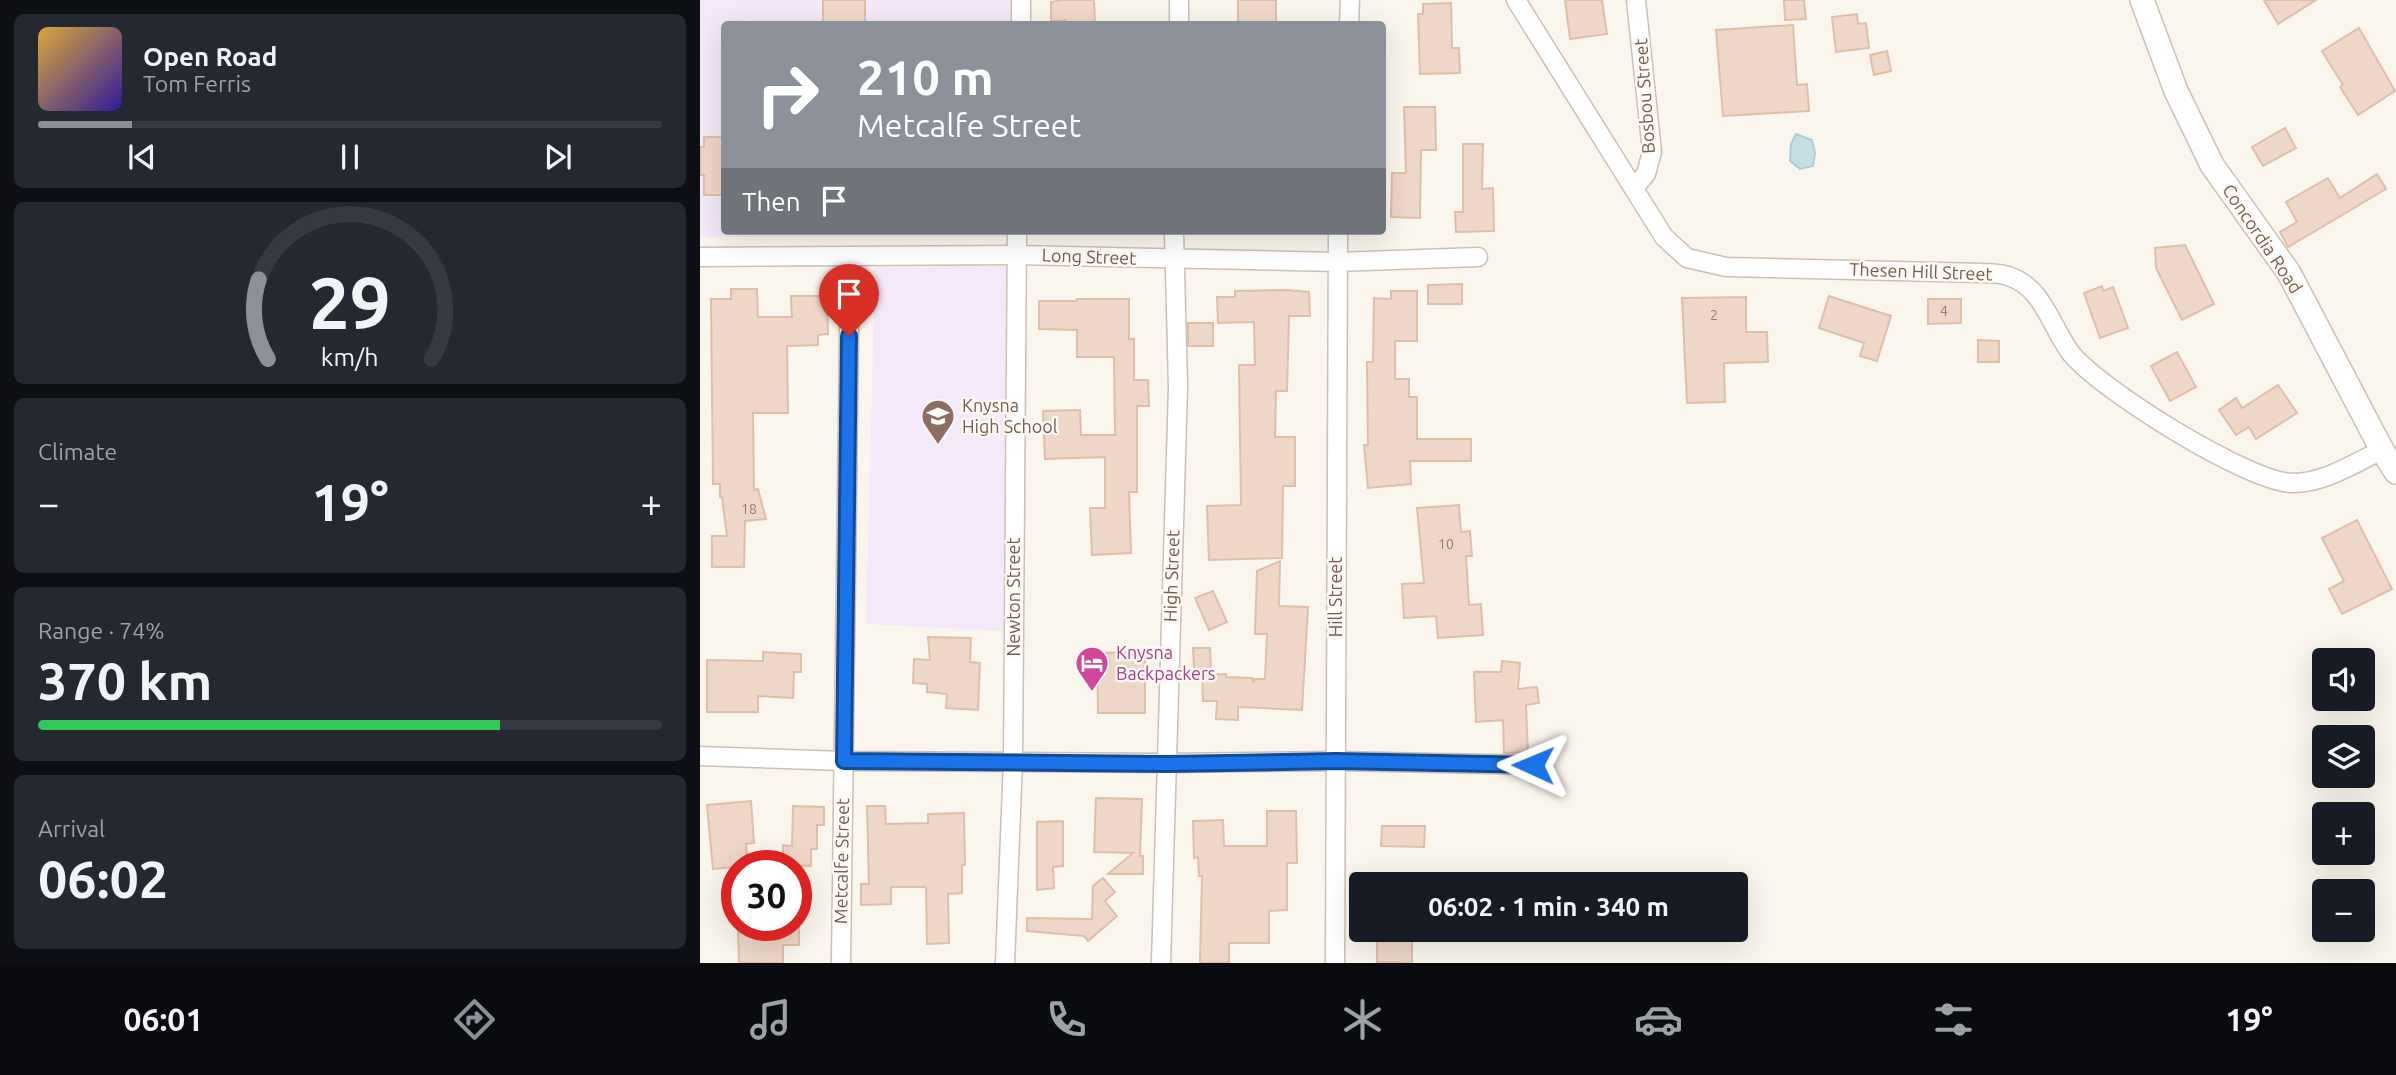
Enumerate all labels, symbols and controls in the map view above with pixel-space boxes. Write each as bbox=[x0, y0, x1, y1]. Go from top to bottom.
street label: Bosbou Street bbox=[1630, 38, 1658, 154]
text: Open Road bbox=[143, 42, 277, 71]
icon: right bbox=[742, 49, 833, 140]
text: 210 m bbox=[857, 49, 994, 104]
text: Tom Ferris bbox=[143, 71, 251, 96]
text: Metcalfe Street bbox=[857, 107, 1081, 143]
icon: previous bbox=[123, 138, 161, 176]
icon: pause bbox=[331, 138, 369, 176]
icon: next bbox=[539, 138, 577, 176]
street label: Concordia Road bbox=[2219, 180, 2307, 297]
icon: arrive bbox=[815, 182, 853, 220]
text: Then bbox=[742, 187, 801, 216]
street label: Long Street bbox=[1041, 244, 1137, 268]
street label: Thesen Hill Street bbox=[1849, 259, 1993, 283]
text: 29 bbox=[309, 262, 391, 344]
pin bbox=[819, 264, 879, 336]
icon: arrive bbox=[830, 275, 868, 313]
house number: 4 bbox=[1940, 303, 1948, 319]
house number: 2 bbox=[1710, 307, 1718, 323]
text: km/h bbox=[321, 343, 379, 371]
place label: Knysna High School bbox=[962, 395, 1058, 436]
school or university icon: Knysna High School bbox=[919, 397, 957, 446]
text: Climate bbox=[38, 439, 117, 464]
text: 19° bbox=[311, 473, 389, 531]
text: − bbox=[38, 482, 59, 524]
text: + bbox=[641, 482, 662, 524]
house number: 18 bbox=[741, 501, 757, 517]
street label: High Street bbox=[1159, 530, 1183, 622]
house number: 10 bbox=[1438, 536, 1454, 552]
street label: Newton Street bbox=[1003, 538, 1023, 656]
street label: Hill Street bbox=[1325, 557, 1345, 637]
text: Range · 74% bbox=[38, 618, 165, 643]
place label: Knysna Backpackers bbox=[1116, 642, 1216, 683]
hotel icon: Knysna Backpackers bbox=[1073, 644, 1111, 693]
map controls bbox=[2312, 648, 2375, 942]
button: sound bbox=[2312, 648, 2375, 711]
text: 370 km bbox=[38, 652, 212, 710]
button: layers bbox=[2312, 725, 2375, 788]
position arrow bbox=[1496, 728, 1570, 802]
street label: Metcalfe Street bbox=[830, 798, 852, 924]
button: + bbox=[2312, 802, 2375, 865]
text: Arrival bbox=[38, 816, 105, 841]
text: 06:02 bbox=[38, 850, 168, 908]
speed limit sign: 30 bbox=[721, 850, 812, 941]
button: − bbox=[2312, 879, 2375, 942]
text: 06:02 · 1 min · 340 m bbox=[1428, 892, 1669, 921]
icon: directions bbox=[450, 995, 499, 1044]
icon: music bbox=[746, 995, 795, 1044]
icon: phone bbox=[1042, 995, 1091, 1044]
icon: climate bbox=[1338, 995, 1387, 1044]
icon: car bbox=[1634, 995, 1683, 1044]
icon: filters bbox=[1929, 995, 1978, 1044]
text: 06:01 bbox=[123, 1001, 203, 1037]
text: 19° bbox=[2225, 1001, 2273, 1037]

